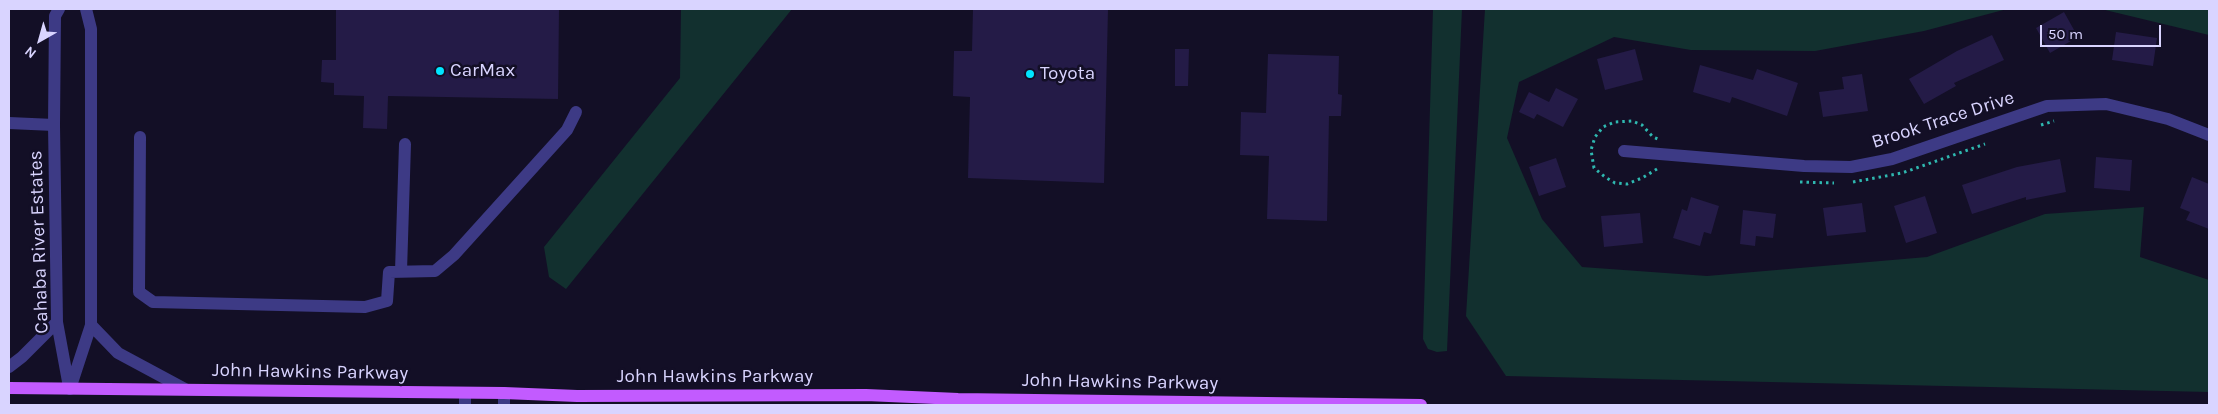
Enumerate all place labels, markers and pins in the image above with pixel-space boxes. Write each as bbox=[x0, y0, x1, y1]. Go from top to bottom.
place label: CarMax bbox=[450, 60, 515, 82]
place label: Toyota bbox=[1040, 63, 1095, 85]
marker: CarMax bbox=[434, 65, 446, 77]
marker: Toyota bbox=[1024, 68, 1036, 80]

